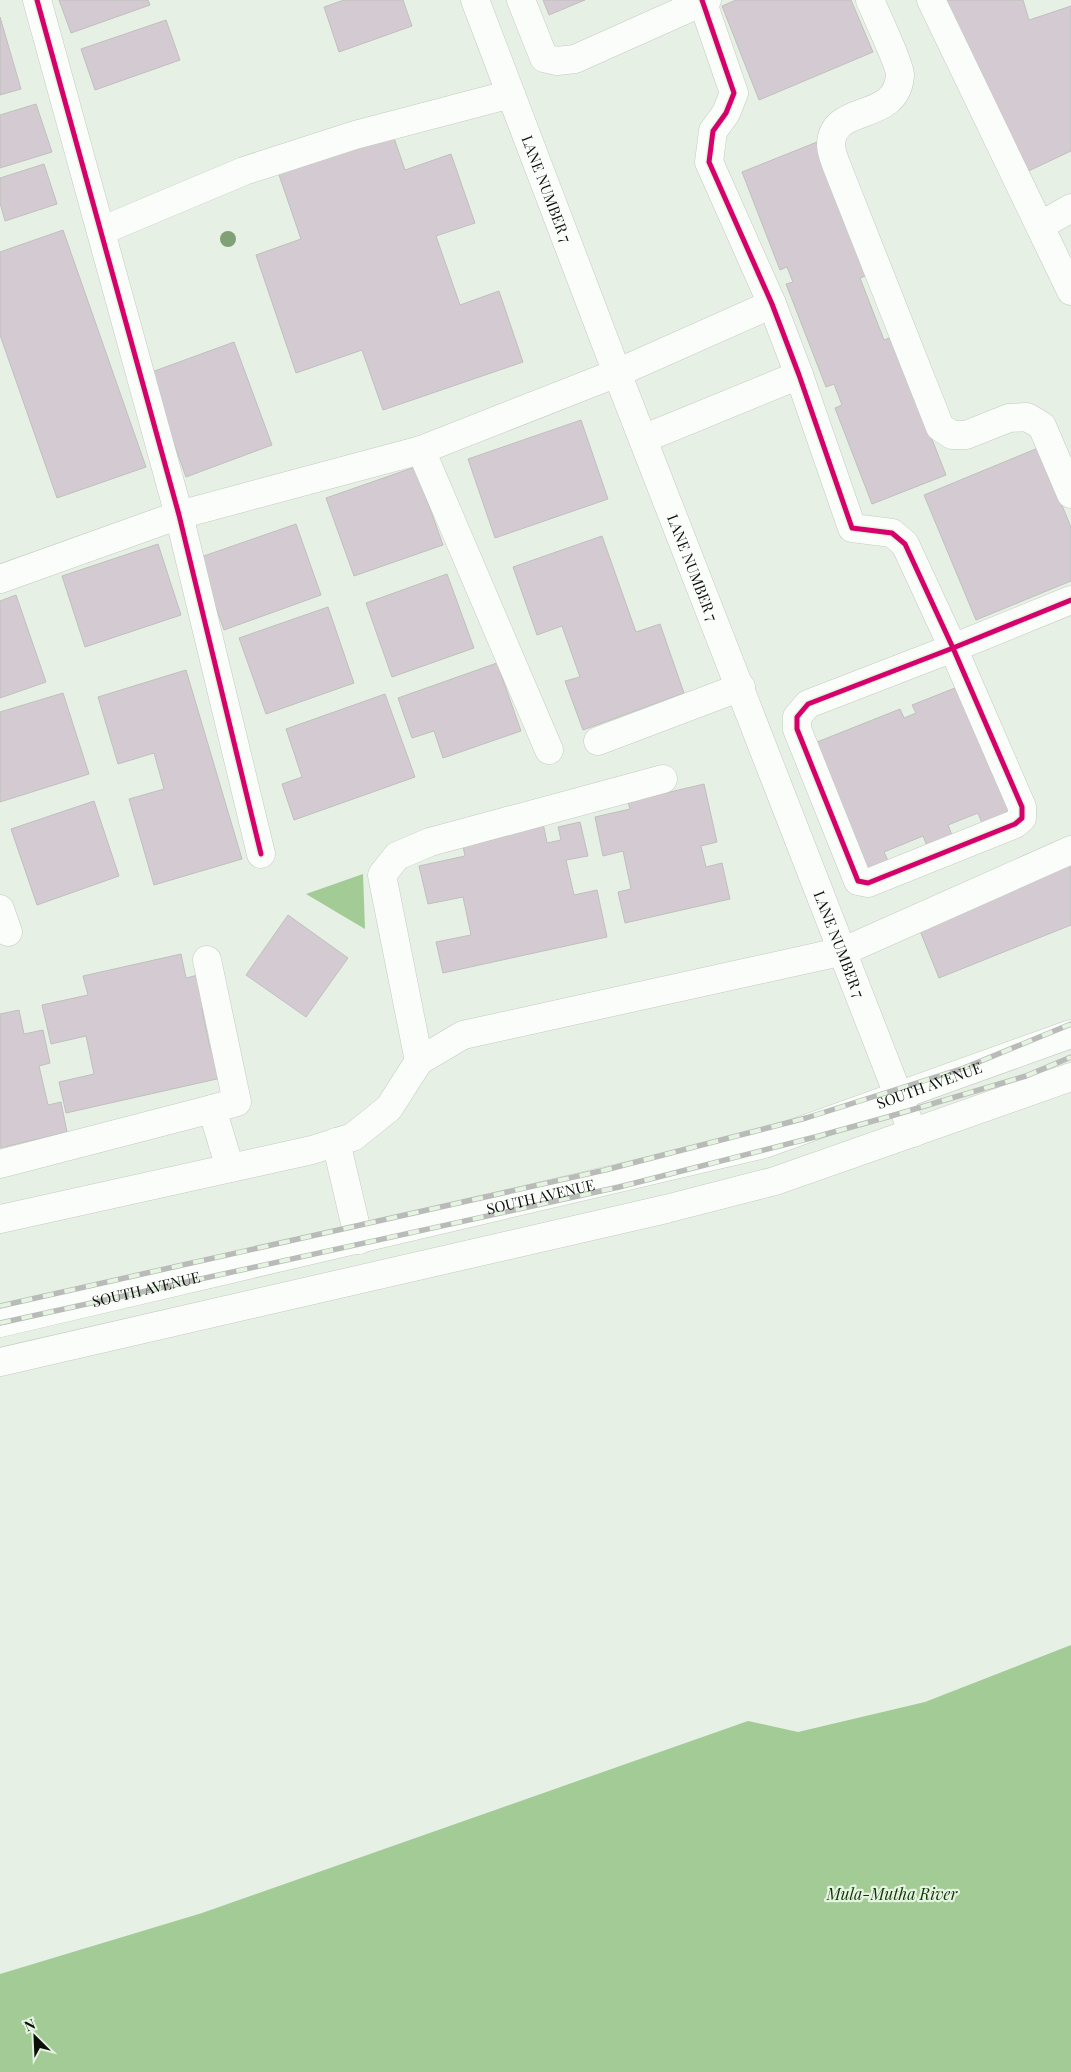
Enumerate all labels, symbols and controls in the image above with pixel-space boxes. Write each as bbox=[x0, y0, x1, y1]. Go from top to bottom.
street label: LANE NUMBER 7 bbox=[517, 132, 576, 245]
street label: LANE NUMBER 7 bbox=[663, 511, 723, 624]
street label: LANE NUMBER 7 bbox=[810, 888, 869, 1000]
street label: SOUTH AVENUE bbox=[874, 1057, 984, 1113]
street label: SOUTH AVENUE bbox=[484, 1174, 596, 1219]
street label: SOUTH AVENUE bbox=[90, 1266, 202, 1311]
water label: Mula-Mutha River bbox=[826, 1883, 958, 1904]
north arrow bbox=[10, 2012, 60, 2062]
text: N bbox=[21, 2014, 38, 2035]

